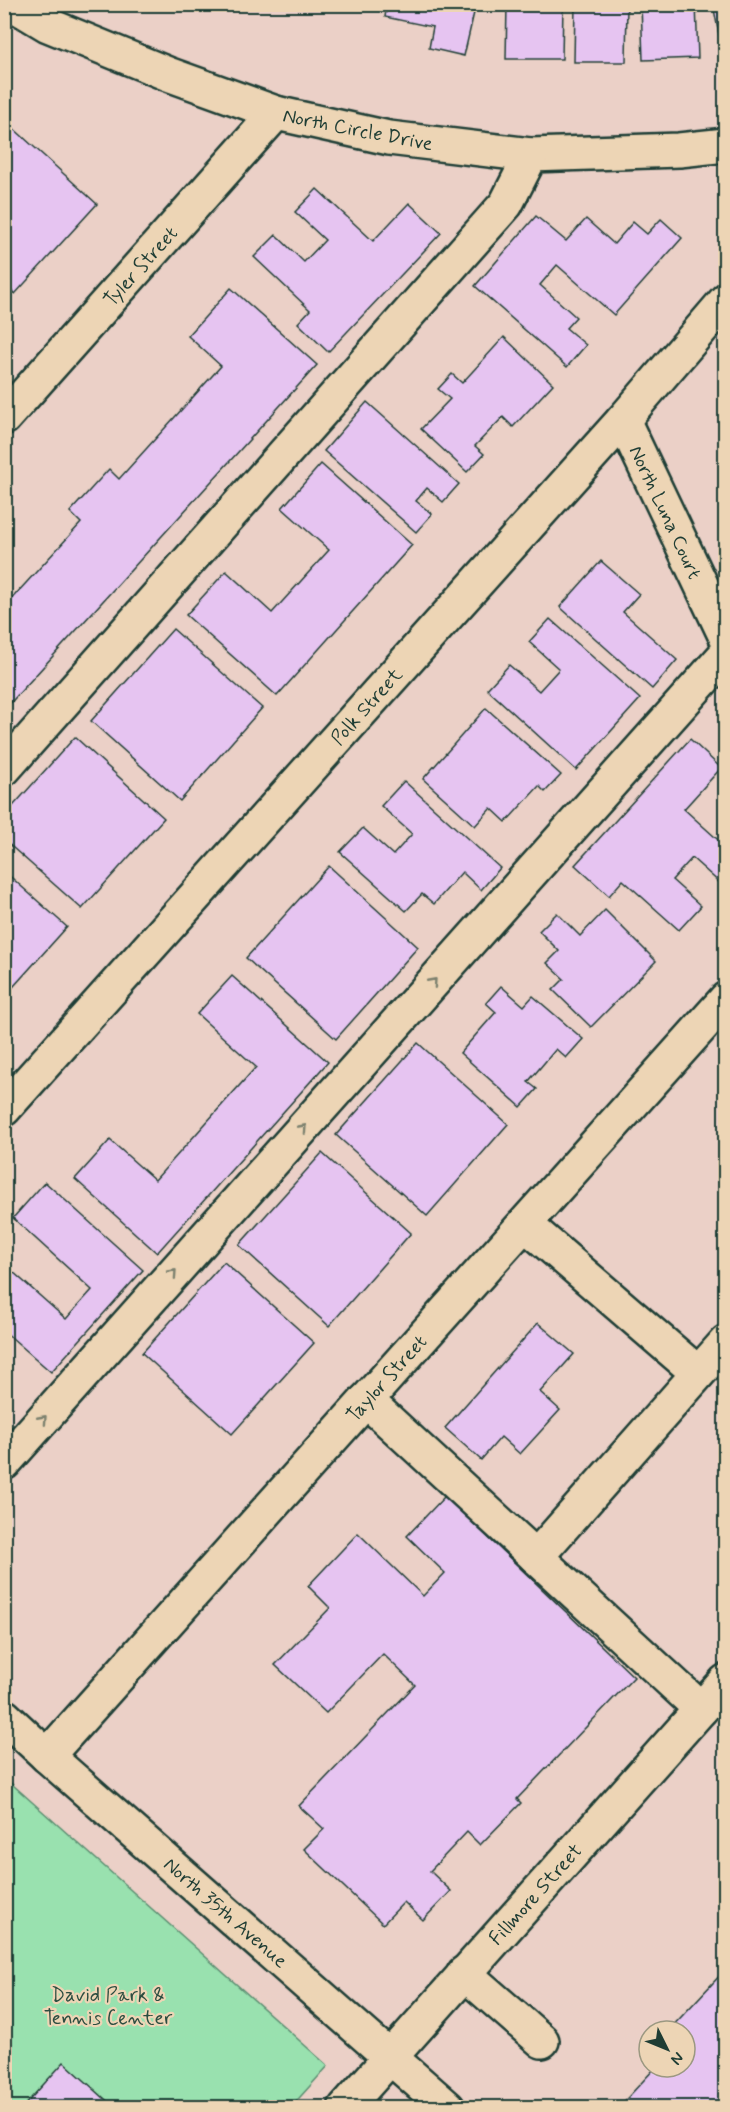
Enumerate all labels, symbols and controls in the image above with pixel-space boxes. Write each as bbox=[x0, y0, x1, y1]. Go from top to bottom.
street label: North Circle Drive bbox=[280, 103, 435, 158]
street label: Tyler Street bbox=[98, 221, 184, 313]
street label: North Luna Court bbox=[622, 441, 707, 584]
street label: Polk Street bbox=[325, 662, 409, 752]
one-way arrow bbox=[426, 978, 437, 989]
one-way arrow bbox=[296, 1124, 307, 1135]
one-way arrow bbox=[166, 1270, 177, 1280]
street label: Taylor Street bbox=[341, 1329, 434, 1429]
one-way arrow bbox=[36, 1415, 47, 1426]
street label: Fillmore Street bbox=[483, 1838, 589, 1952]
street label: North 35th Avenue bbox=[157, 1852, 293, 1975]
park label: David Park & Tennis Center bbox=[44, 1982, 173, 2032]
north arrow bbox=[637, 2019, 697, 2079]
text: N bbox=[666, 2047, 688, 2069]

